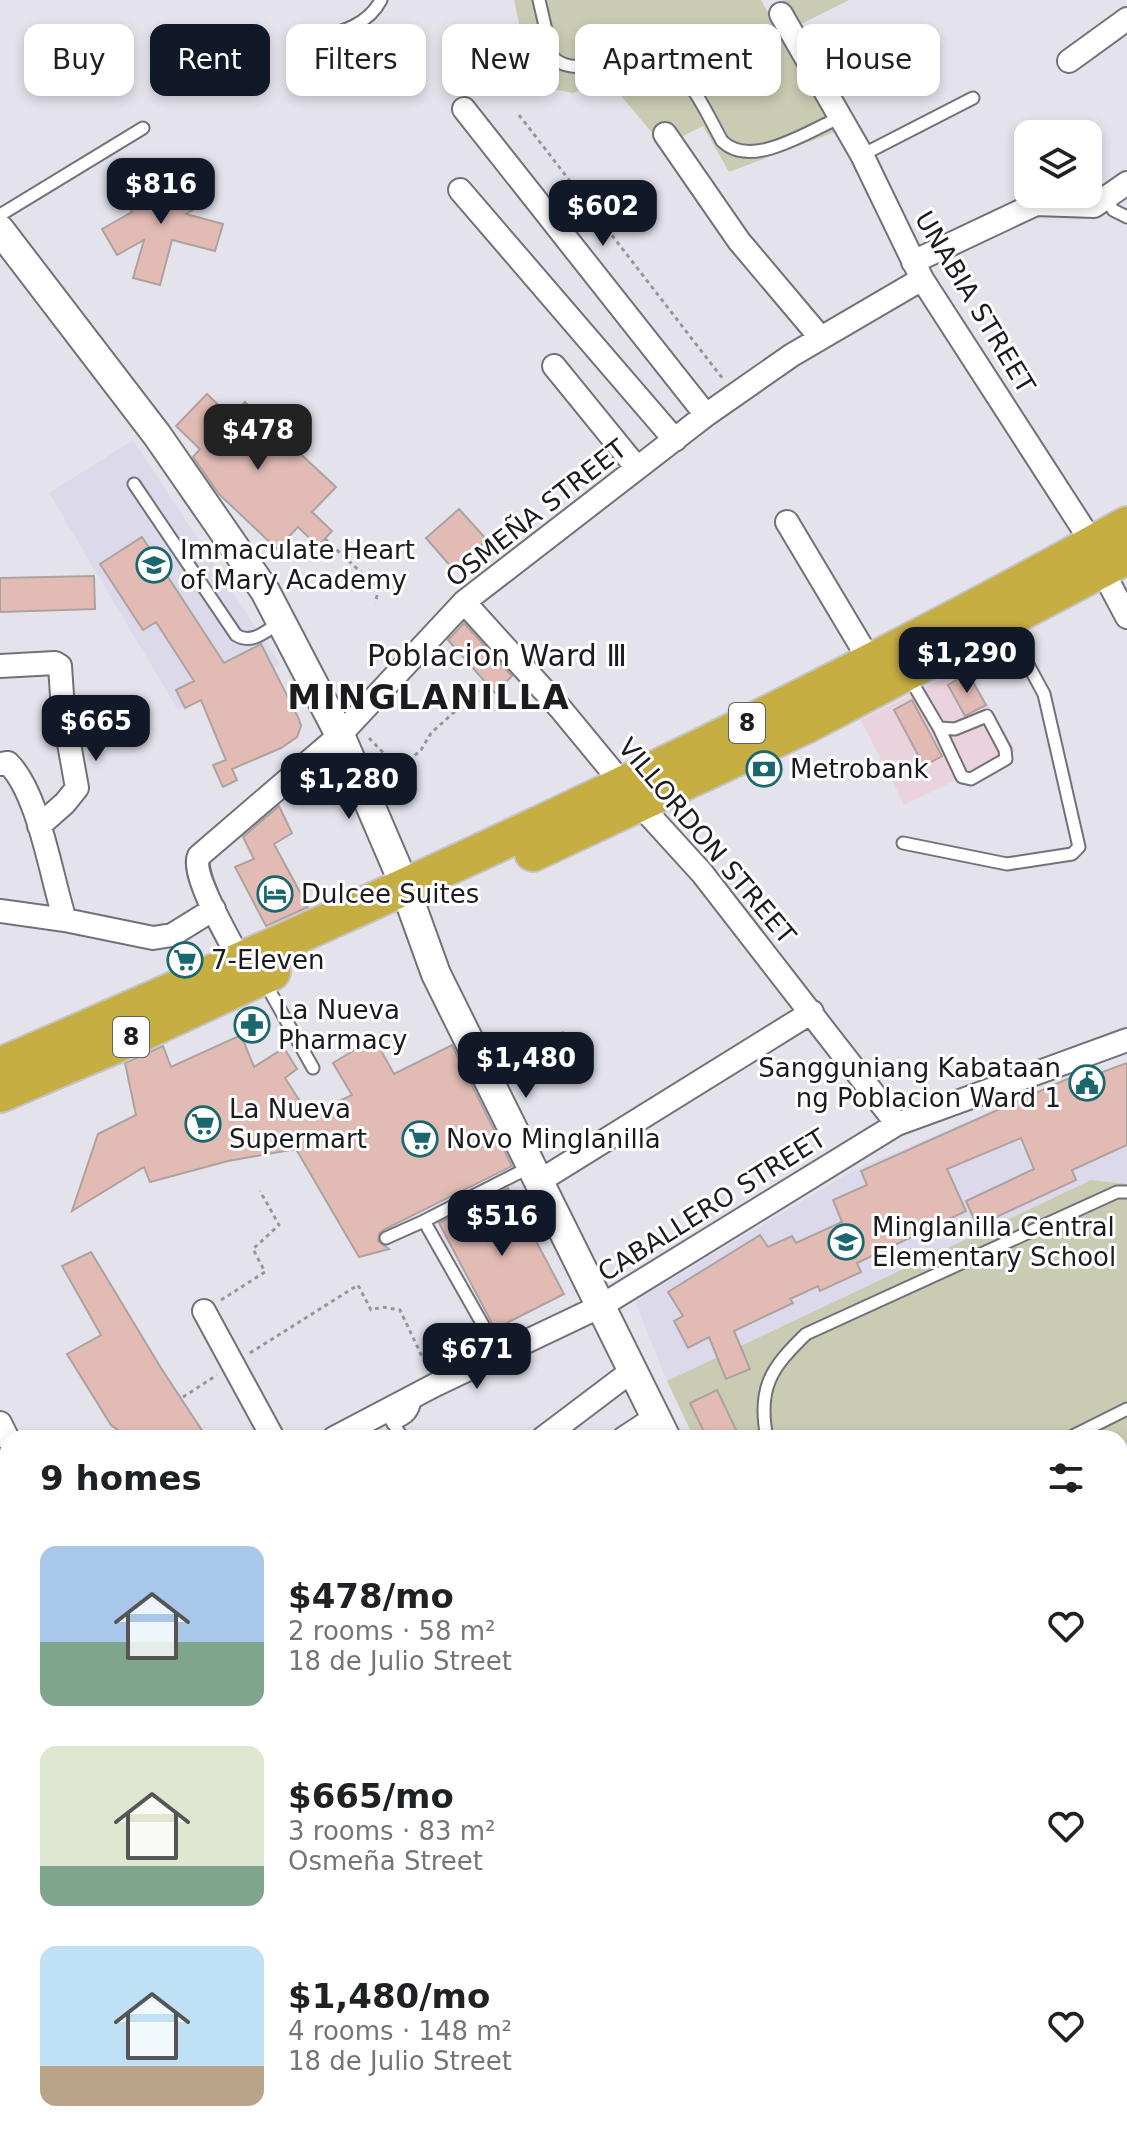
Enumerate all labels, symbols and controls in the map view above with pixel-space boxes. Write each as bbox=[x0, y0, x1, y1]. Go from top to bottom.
chip: Buy bbox=[24, 24, 134, 96]
chip: Rent bbox=[150, 24, 270, 96]
chip: Filters bbox=[286, 24, 426, 96]
chip: New bbox=[442, 24, 559, 96]
chip: Apartment bbox=[575, 24, 781, 96]
chip: House bbox=[797, 24, 940, 96]
map controls bbox=[1014, 120, 1102, 208]
button: layers bbox=[1014, 120, 1102, 208]
pin: $816 bbox=[114, 158, 208, 226]
text: $816 bbox=[125, 169, 197, 199]
pin: $602 bbox=[556, 180, 650, 248]
text: $602 bbox=[567, 191, 639, 221]
street label: UNABIA STREET bbox=[909, 206, 1041, 399]
pin: $478 bbox=[211, 404, 305, 472]
text: $478 bbox=[222, 415, 294, 445]
street label: OSMEÑA STREET bbox=[439, 432, 632, 593]
place label: Immaculate Heart of Mary Academy bbox=[180, 535, 415, 595]
school or university icon: Immaculate Heart of Mary Academy bbox=[135, 546, 173, 584]
pin: $1,290 bbox=[902, 627, 1032, 695]
district label: Poblacion Ward Ⅲ bbox=[367, 638, 627, 673]
text: $1,290 bbox=[917, 638, 1017, 668]
district label: MINGLANILLA bbox=[287, 677, 571, 717]
pin: $665 bbox=[49, 695, 143, 763]
road number: 8 bbox=[729, 703, 765, 743]
text: $665 bbox=[60, 706, 132, 736]
street label: VILLORDON STREET bbox=[612, 732, 802, 950]
bank icon: Metrobank bbox=[745, 750, 783, 788]
pin: $1,280 bbox=[284, 753, 414, 821]
place label: Metrobank bbox=[790, 754, 929, 784]
text: $1,280 bbox=[299, 764, 399, 794]
hotel icon: Dulcee Suites bbox=[256, 875, 294, 913]
place label: Dulcee Suites bbox=[301, 879, 479, 909]
supermarket icon: 7-Eleven bbox=[166, 941, 204, 979]
place label: 7-Eleven bbox=[211, 945, 324, 975]
place label: La Nueva Pharmacy bbox=[278, 995, 407, 1055]
pharmacy icon: La Nueva Pharmacy bbox=[233, 1006, 271, 1044]
road number: 8 bbox=[113, 1017, 149, 1057]
pin: $1,480 bbox=[461, 1032, 591, 1100]
text: $1,480 bbox=[476, 1043, 576, 1073]
place label: Sangguniang Kabataan ng Poblacion Ward 1 bbox=[758, 1053, 1061, 1113]
public building icon: Sangguniang Kabataan ng Poblacion Ward 1 bbox=[1068, 1064, 1106, 1102]
place label: La Nueva Supermart bbox=[229, 1094, 367, 1154]
supermarket icon: La Nueva Supermart bbox=[184, 1105, 222, 1143]
supermarket icon: Novo Minglanilla bbox=[401, 1120, 439, 1158]
street label: CABALLERO STREET bbox=[593, 1123, 832, 1287]
place label: Novo Minglanilla bbox=[446, 1124, 661, 1154]
pin: $516 bbox=[455, 1190, 549, 1258]
text: $516 bbox=[466, 1201, 538, 1231]
place label: Minglanilla Central Elementary School bbox=[872, 1212, 1116, 1272]
school or university icon: Minglanilla Central Elementary School bbox=[827, 1223, 865, 1261]
pin: $671 bbox=[430, 1323, 524, 1391]
text: $671 bbox=[441, 1334, 513, 1364]
icon: filters bbox=[1044, 1456, 1088, 1500]
text: 9 homes bbox=[40, 1458, 202, 1498]
text: $478/mo bbox=[288, 1576, 454, 1616]
icon: home bbox=[104, 1578, 200, 1674]
icon: heart bbox=[1044, 1604, 1088, 1648]
text: 2 rooms · 58 m² bbox=[288, 1616, 496, 1646]
text: 18 de Julio Street bbox=[288, 1646, 512, 1676]
text: $665/mo bbox=[288, 1776, 454, 1816]
icon: home bbox=[104, 1778, 200, 1874]
icon: heart bbox=[1044, 1804, 1088, 1848]
text: 3 rooms · 83 m² bbox=[288, 1816, 496, 1846]
text: Osmeña Street bbox=[288, 1846, 483, 1876]
text: $1,480/mo bbox=[288, 1976, 490, 2016]
icon: home bbox=[104, 1978, 200, 2074]
icon: heart bbox=[1044, 2004, 1088, 2048]
text: 4 rooms · 148 m² bbox=[288, 2016, 512, 2046]
text: 18 de Julio Street bbox=[288, 2046, 512, 2076]

